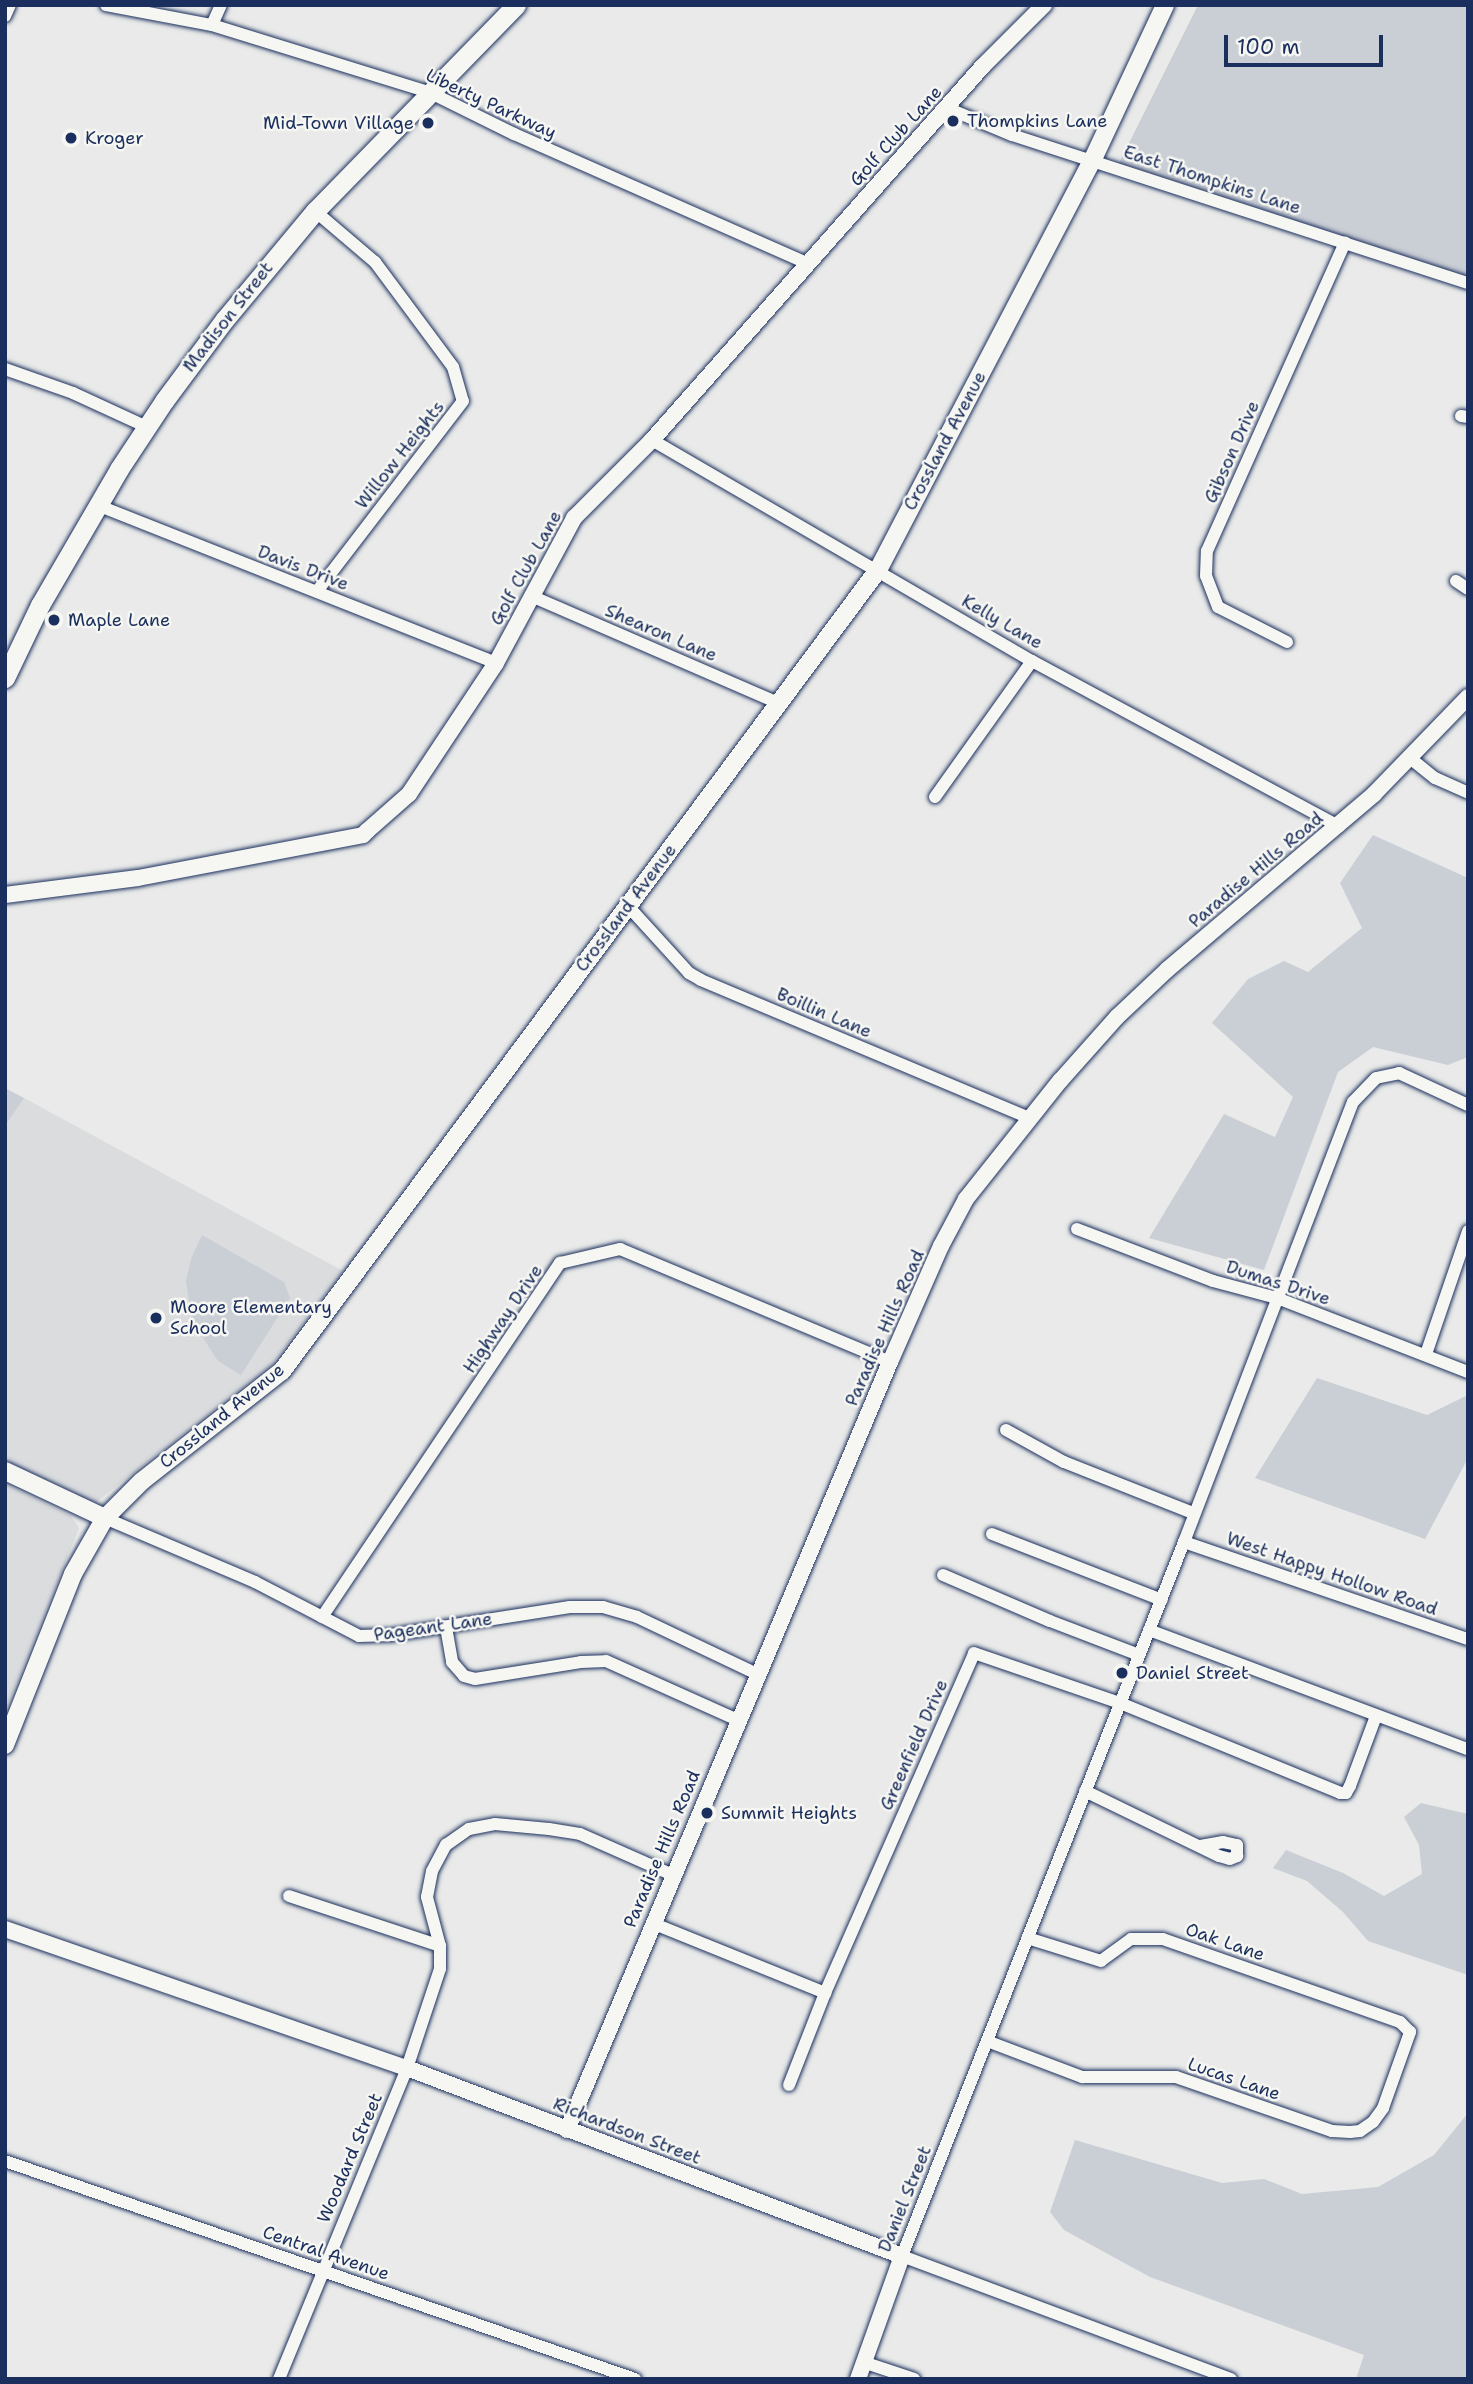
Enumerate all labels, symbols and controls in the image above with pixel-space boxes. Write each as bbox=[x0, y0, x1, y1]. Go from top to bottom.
scale bar bbox=[1228, 21, 1387, 65]
text: 100 m bbox=[1237, 33, 1300, 61]
street label: Liberty Parkway bbox=[422, 64, 560, 144]
street label: Golf Club Lane bbox=[845, 81, 947, 191]
place label: Thompkins Lane bbox=[967, 110, 1107, 132]
place label: Mid-Town Village bbox=[263, 112, 414, 134]
marker: Thompkins Lane bbox=[945, 113, 961, 129]
marker: Mid-Town Village bbox=[420, 115, 436, 131]
place label: Kroger bbox=[85, 127, 144, 149]
marker: Kroger bbox=[63, 130, 79, 146]
street label: East Thompkins Lane bbox=[1121, 141, 1303, 219]
street label: Madison Street bbox=[178, 258, 278, 376]
street label: Crossland Avenue bbox=[899, 368, 991, 514]
street label: Willow Heights bbox=[351, 396, 449, 514]
street label: Gibson Drive bbox=[1200, 397, 1264, 507]
street label: Golf Club Lane bbox=[486, 507, 566, 629]
street label: Davis Drive bbox=[255, 541, 351, 595]
street label: Kelly Lane bbox=[958, 590, 1046, 654]
street label: Shearon Lane bbox=[602, 600, 720, 666]
place label: Maple Lane bbox=[68, 609, 170, 631]
marker: Maple Lane bbox=[46, 612, 62, 628]
street label: Paradise Hills Road bbox=[1184, 807, 1328, 933]
street label: Crossland Avenue bbox=[571, 840, 681, 976]
street label: Boillin Lane bbox=[773, 983, 875, 1043]
street label: Paradise Hills Road bbox=[841, 1246, 929, 1410]
street label: Dumas Drive bbox=[1223, 1256, 1333, 1310]
street label: Highway Drive bbox=[459, 1261, 547, 1377]
place label: Moore Elementary School bbox=[170, 1297, 332, 1340]
marker: Moore Elementary School bbox=[148, 1310, 164, 1326]
street label: Crossland Avenue bbox=[155, 1359, 289, 1473]
street label: West Happy Hollow Road bbox=[1224, 1528, 1440, 1620]
street label: Pageant Lane bbox=[372, 1608, 494, 1646]
place label: Daniel Street bbox=[1136, 1662, 1249, 1684]
marker: Daniel Street bbox=[1114, 1665, 1130, 1681]
street label: Greenfield Drive bbox=[875, 1676, 953, 1814]
street label: Paradise Hills Road bbox=[619, 1767, 705, 1931]
place label: Summit Heights bbox=[721, 1802, 857, 1824]
marker: Summit Heights bbox=[699, 1805, 715, 1821]
street label: Oak Lane bbox=[1182, 1918, 1268, 1966]
street label: Lucas Lane bbox=[1185, 2053, 1283, 2105]
street label: Woodard Street bbox=[313, 2090, 387, 2226]
street label: Richardson Street bbox=[550, 2093, 704, 2169]
street label: Daniel Street bbox=[874, 2143, 936, 2255]
street label: Central Avenue bbox=[260, 2221, 392, 2285]

